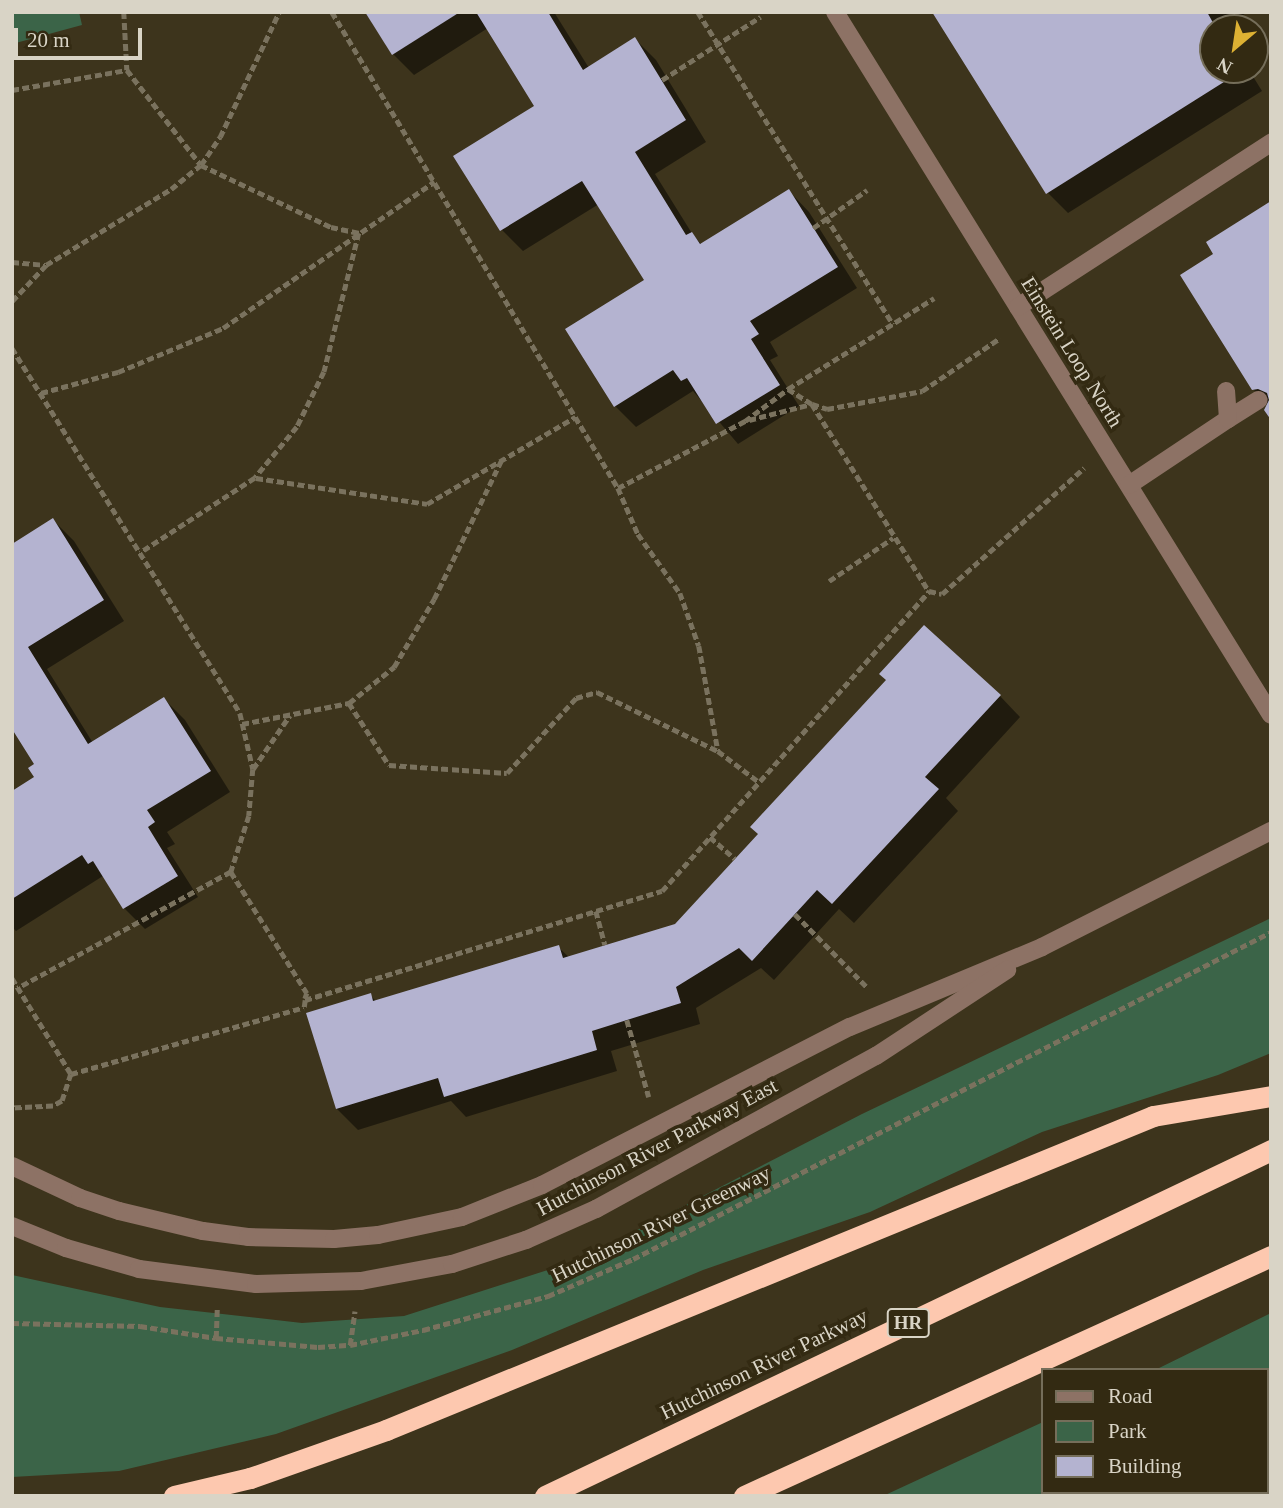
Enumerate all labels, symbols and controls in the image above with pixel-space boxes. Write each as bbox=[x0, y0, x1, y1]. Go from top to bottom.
scale bar bbox=[18, 14, 145, 58]
north arrow bbox=[1199, 14, 1269, 84]
text: 20 m bbox=[27, 28, 70, 52]
text: N bbox=[1213, 54, 1236, 79]
street label: Einstein Loop North bbox=[1016, 272, 1128, 432]
street label: Hutchinson River Parkway East bbox=[532, 1073, 782, 1221]
street label: Hutchinson River Greenway bbox=[548, 1160, 774, 1288]
street label: Hutchinson River Parkway bbox=[656, 1303, 872, 1425]
road number: HR bbox=[885, 1308, 931, 1338]
legend bbox=[1042, 1368, 1269, 1494]
text: Road bbox=[1108, 1384, 1152, 1408]
text: Park bbox=[1108, 1419, 1147, 1443]
text: Building bbox=[1108, 1454, 1182, 1478]

